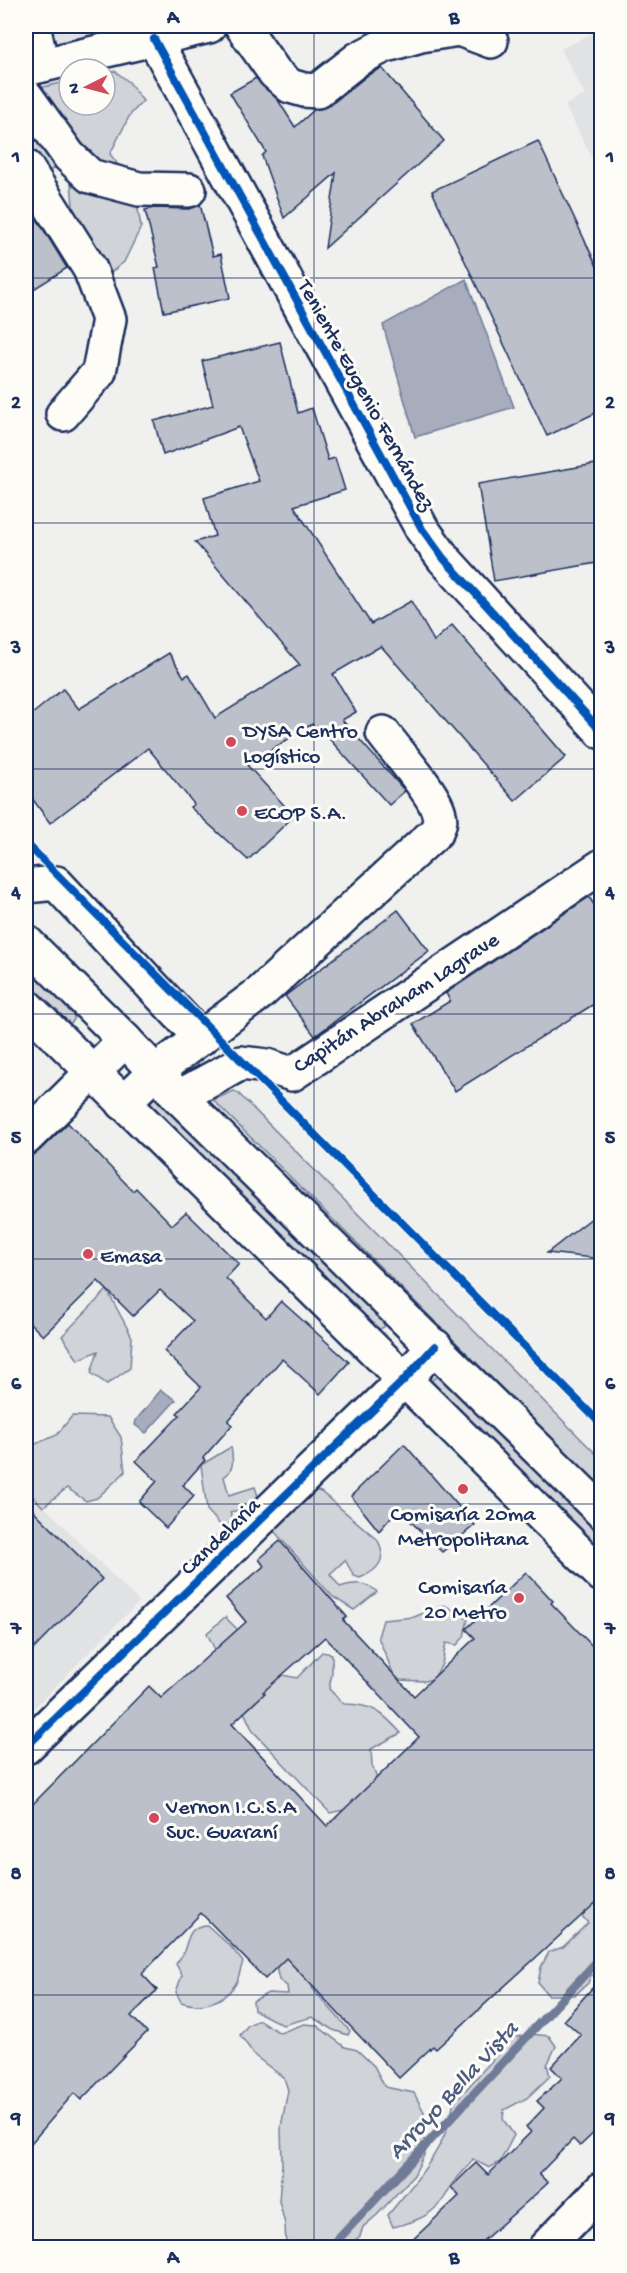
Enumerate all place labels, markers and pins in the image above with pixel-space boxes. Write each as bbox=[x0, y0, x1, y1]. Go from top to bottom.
place label: DYSA Centro Logístico bbox=[241, 720, 358, 771]
marker: DYSA Centro Logístico bbox=[224, 735, 238, 749]
place label: ECOP S.A. bbox=[254, 802, 347, 828]
marker: ECOP S.A. bbox=[235, 804, 249, 818]
place label: Emasa bbox=[100, 1245, 163, 1271]
marker: Emasa bbox=[81, 1247, 95, 1261]
marker: Comisaría 20ma Metropolitana bbox=[456, 1482, 470, 1496]
place label: Comisaría 20ma Metropolitana bbox=[390, 1503, 536, 1554]
place label: Comisaría 20 Metro bbox=[418, 1576, 508, 1627]
marker: Comisaría 20 Metro bbox=[512, 1591, 526, 1605]
place label: Vernon I.C.S.A Suc. Guaraní bbox=[165, 1796, 297, 1847]
marker: Vernon I.C.S.A Suc. Guaraní bbox=[147, 1811, 161, 1825]

